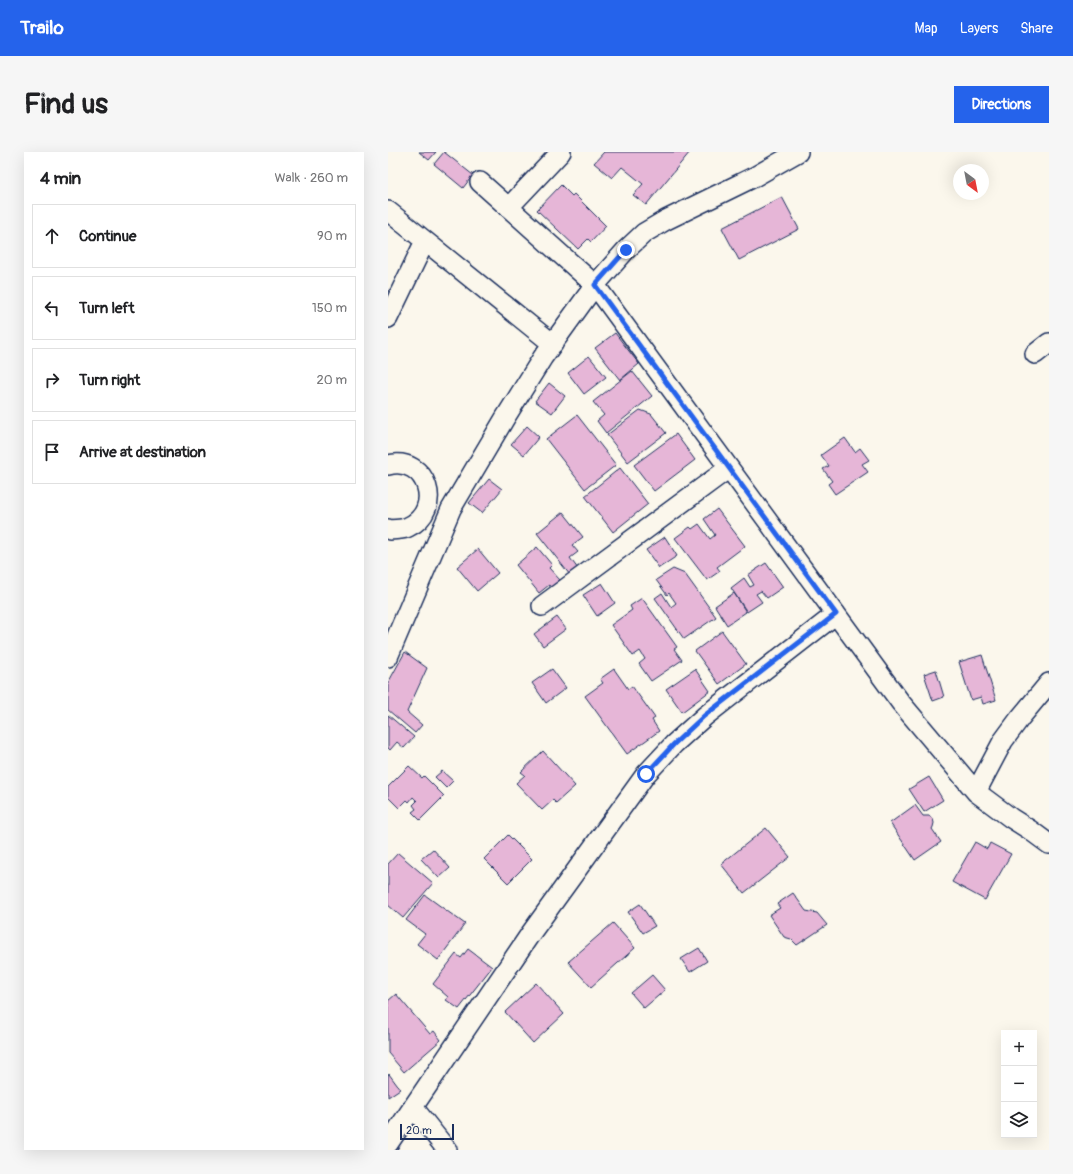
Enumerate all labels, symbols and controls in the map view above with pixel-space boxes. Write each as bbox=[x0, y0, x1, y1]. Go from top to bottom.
text: Trailo bbox=[20, 16, 64, 40]
text: Map bbox=[915, 20, 938, 37]
text: Layers bbox=[960, 20, 998, 37]
text: Share bbox=[1020, 20, 1053, 37]
button: Directions bbox=[954, 86, 1049, 123]
text: Find us bbox=[24, 87, 108, 122]
north arrow bbox=[953, 164, 989, 200]
text: 4 min bbox=[40, 168, 81, 189]
text: Walk · 260 m bbox=[274, 170, 348, 186]
icon: ahead bbox=[41, 225, 63, 247]
text: Continue bbox=[79, 227, 137, 246]
text: 90 m bbox=[317, 228, 347, 244]
route end bbox=[617, 241, 635, 259]
icon: left bbox=[41, 297, 63, 319]
text: Turn left bbox=[79, 299, 135, 318]
text: 150 m bbox=[312, 300, 347, 316]
icon: right bbox=[41, 369, 63, 391]
text: Turn right bbox=[79, 371, 140, 390]
text: 20 m bbox=[316, 372, 347, 388]
icon: arrive bbox=[41, 441, 63, 463]
text: Arrive at destination bbox=[79, 443, 206, 462]
route start bbox=[637, 765, 655, 783]
map controls bbox=[1001, 1030, 1037, 1138]
button: + bbox=[1001, 1030, 1037, 1066]
button: − bbox=[1001, 1066, 1037, 1102]
button: layers bbox=[1001, 1102, 1037, 1138]
scale bar bbox=[400, 1122, 454, 1141]
text: 20 m bbox=[406, 1124, 432, 1137]

